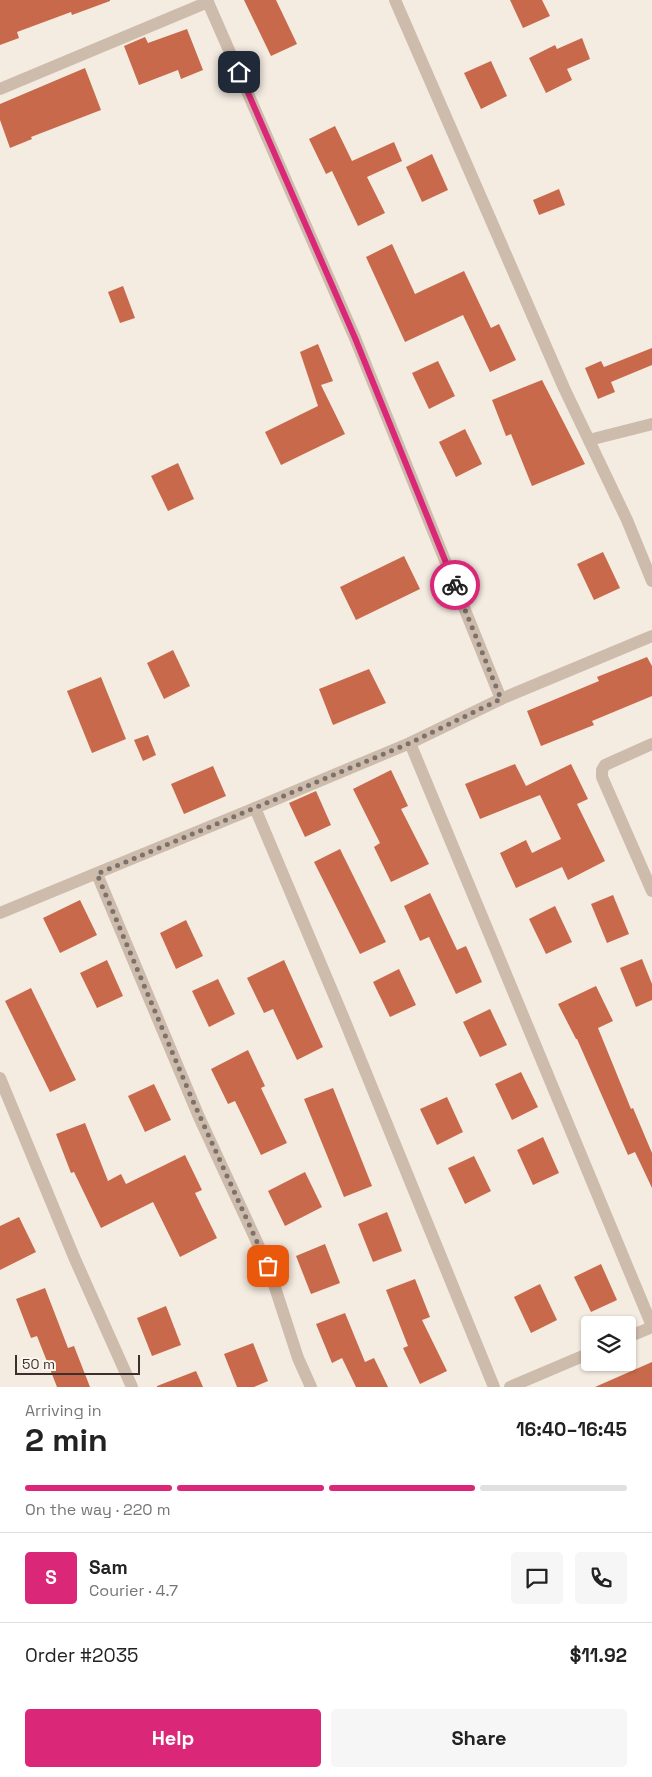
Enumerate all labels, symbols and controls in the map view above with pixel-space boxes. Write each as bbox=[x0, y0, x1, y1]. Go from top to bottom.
pin bbox=[218, 51, 260, 93]
icon: home bbox=[225, 58, 253, 86]
courier bbox=[430, 560, 480, 610]
icon: bike bbox=[441, 571, 469, 599]
pin bbox=[247, 1245, 289, 1287]
icon: bag bbox=[254, 1252, 282, 1280]
map controls bbox=[581, 1316, 636, 1371]
button: layers bbox=[581, 1316, 636, 1371]
scale bar bbox=[15, 1352, 140, 1375]
text: 50 m bbox=[22, 1355, 55, 1373]
text: Arriving in bbox=[25, 1400, 102, 1421]
text: 16:40–16:45 bbox=[516, 1417, 627, 1442]
text: 2 min bbox=[25, 1420, 108, 1460]
text: On the way · 220 m bbox=[25, 1499, 171, 1520]
button: chat bbox=[511, 1552, 563, 1604]
button: phone bbox=[575, 1552, 627, 1604]
text: Sam bbox=[89, 1555, 128, 1580]
text: S bbox=[45, 1565, 57, 1590]
text: Courier · 4.7 bbox=[89, 1580, 178, 1601]
text: Order #2035 bbox=[25, 1643, 139, 1668]
text: $11.92 bbox=[570, 1643, 627, 1668]
button: Help bbox=[25, 1709, 321, 1767]
button: Share bbox=[331, 1709, 627, 1767]

